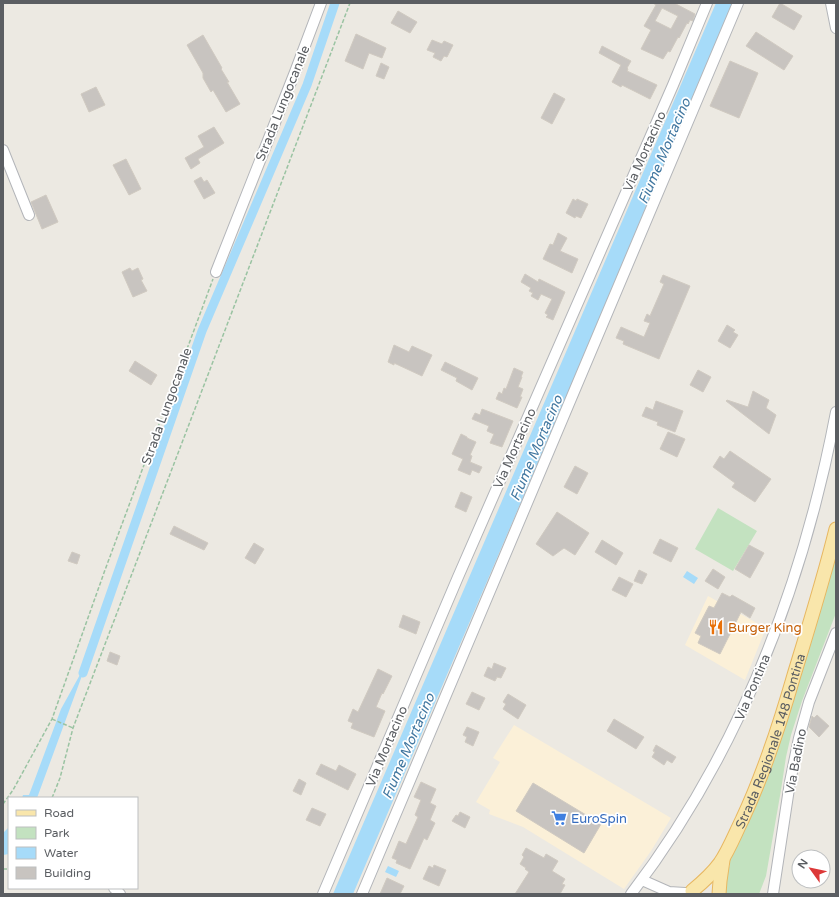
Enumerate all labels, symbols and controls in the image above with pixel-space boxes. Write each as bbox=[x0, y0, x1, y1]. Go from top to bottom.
street label: Strada Lungocanale bbox=[252, 43, 313, 164]
water label: Fiume Mortacino bbox=[635, 94, 695, 207]
street label: Via Mortacino bbox=[620, 109, 670, 194]
street label: Strada Lungocanale bbox=[138, 346, 196, 467]
water label: Fiume Mortacino bbox=[507, 391, 567, 504]
street label: Via Mortacino bbox=[490, 406, 540, 491]
restaurant icon: Burger King bbox=[707, 618, 725, 636]
place label: Burger King bbox=[728, 620, 802, 636]
street label: Via Pontina bbox=[732, 652, 774, 723]
street label: Strada Regionale 148 Pontina bbox=[732, 652, 809, 831]
water label: Fiume Mortacino bbox=[379, 689, 439, 802]
street label: Via Mortacino bbox=[363, 703, 411, 789]
street label: Via Badino bbox=[782, 727, 810, 795]
legend bbox=[8, 797, 138, 889]
text: Road bbox=[44, 806, 74, 820]
supermarket icon: EuroSpin bbox=[550, 809, 568, 827]
place label: EuroSpin bbox=[571, 811, 627, 827]
text: Park bbox=[44, 826, 70, 840]
text: Water bbox=[44, 846, 79, 860]
north arrow bbox=[791, 849, 831, 889]
text: N bbox=[795, 857, 811, 871]
text: Building bbox=[44, 866, 91, 880]

